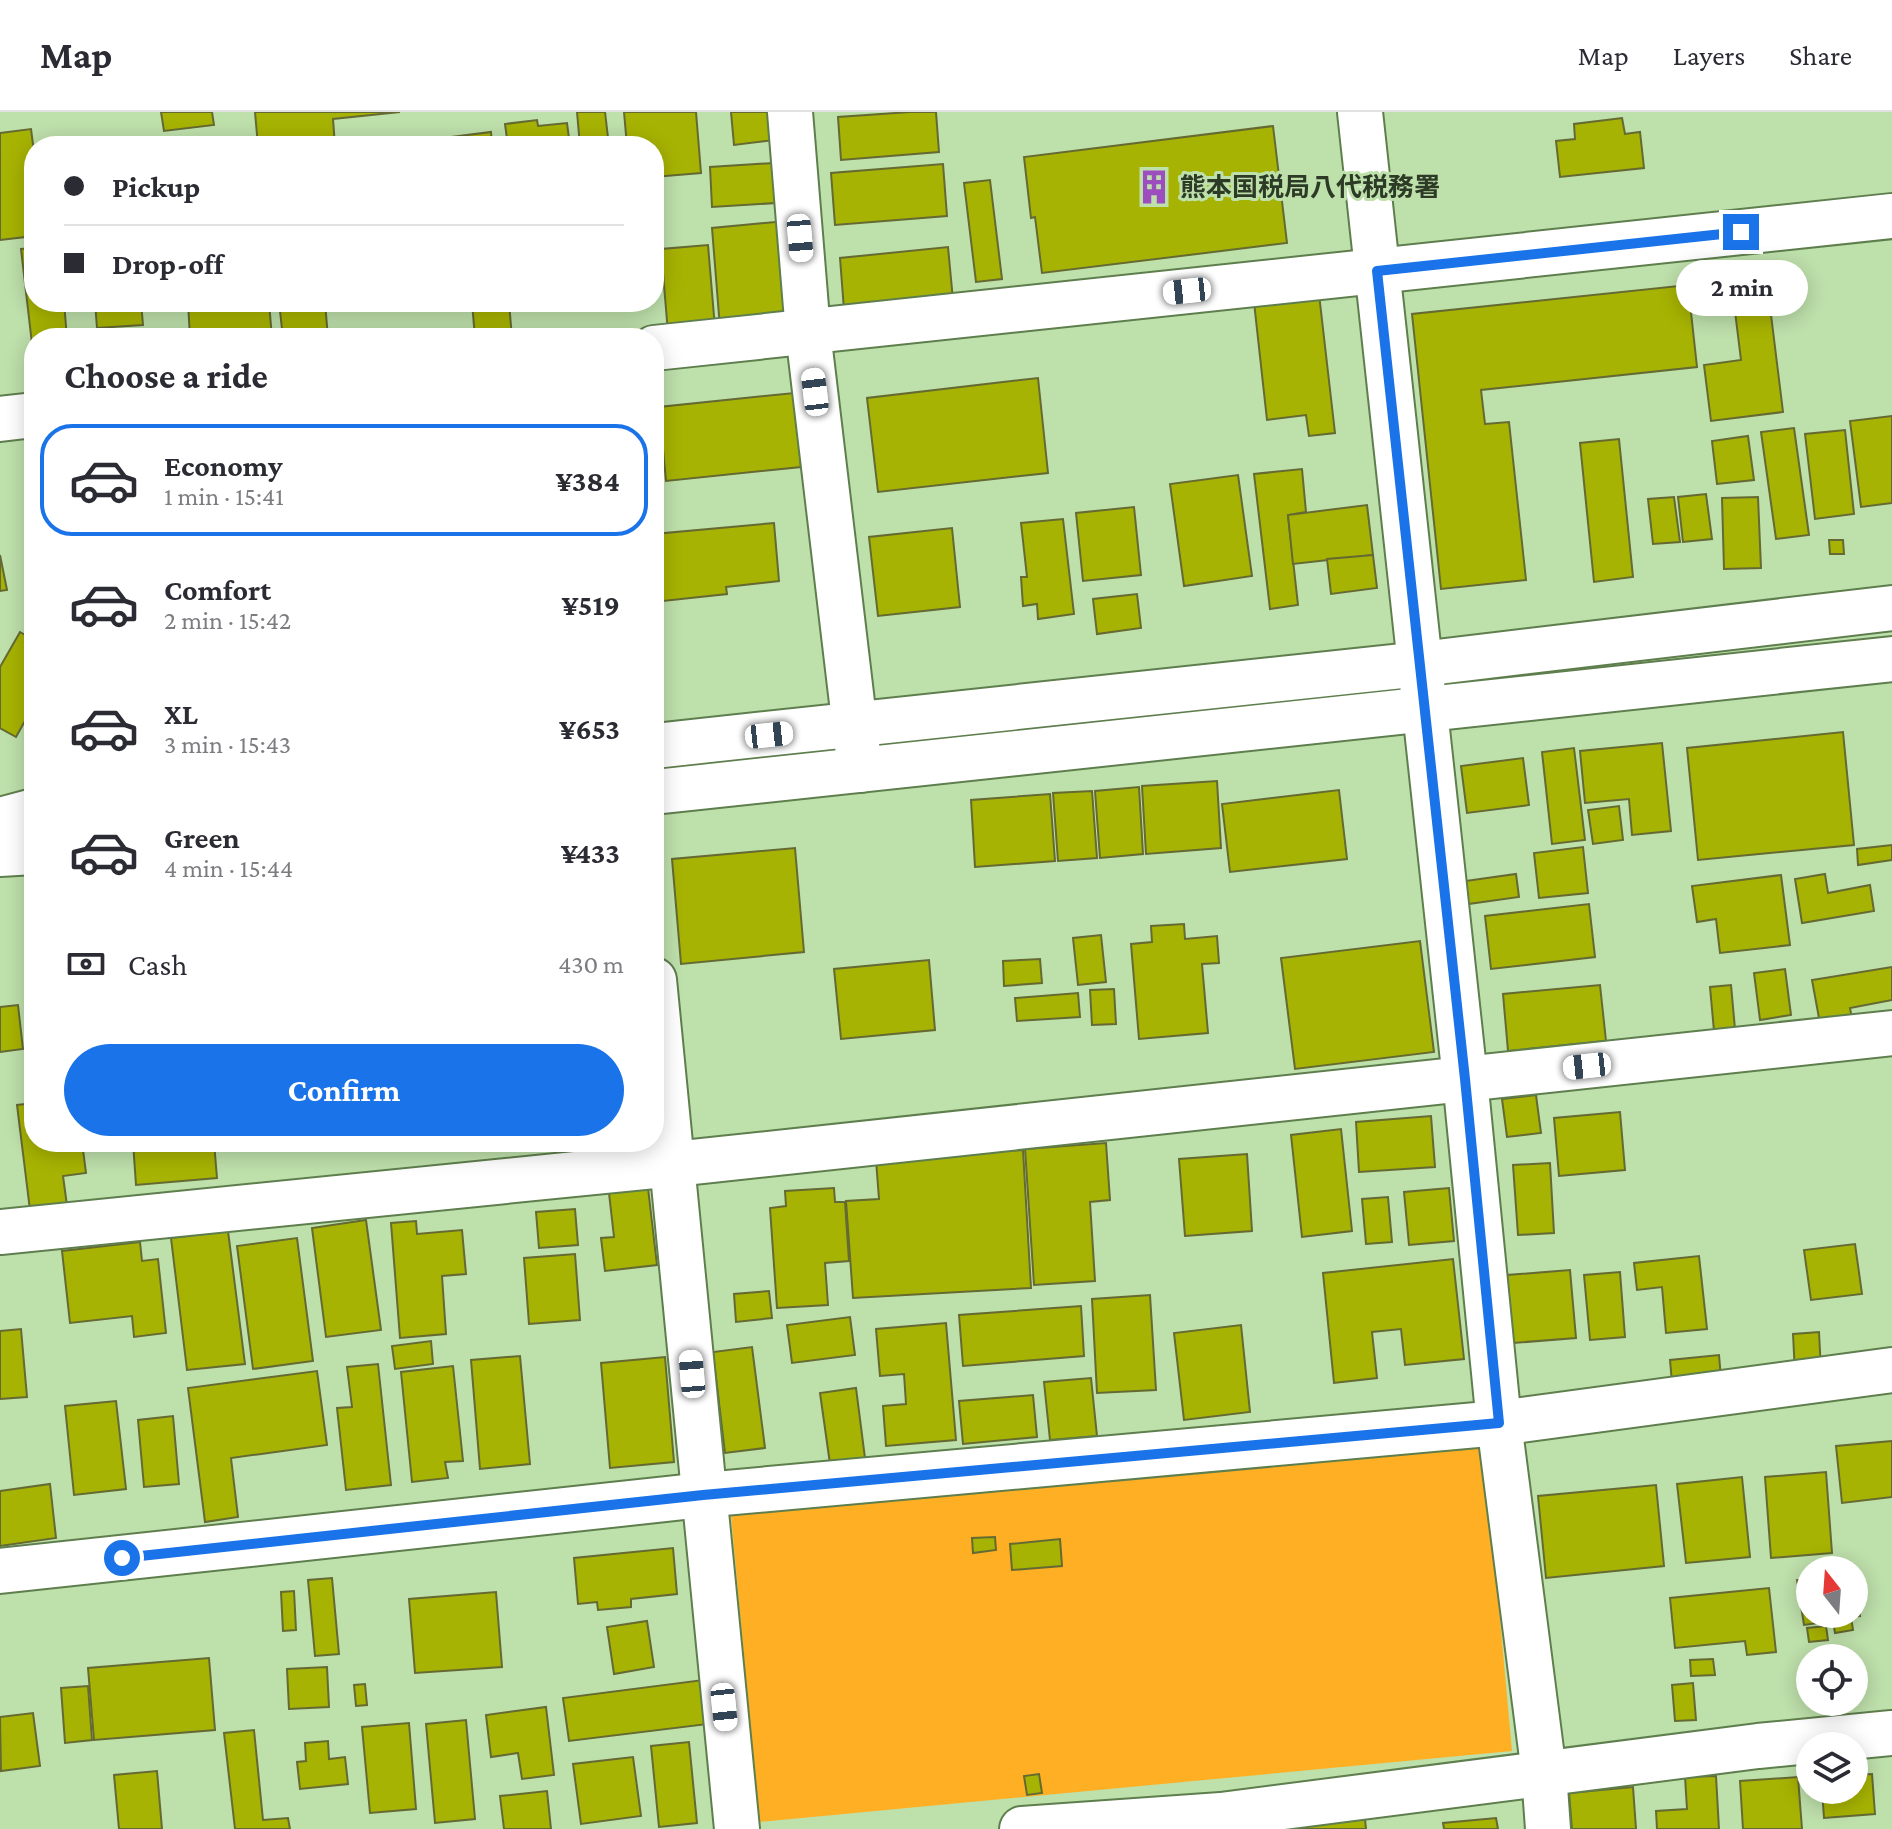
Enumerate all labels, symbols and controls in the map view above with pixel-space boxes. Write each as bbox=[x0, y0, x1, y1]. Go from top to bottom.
text: Map bbox=[40, 34, 113, 76]
text: Map bbox=[1578, 40, 1629, 71]
text: Layers bbox=[1673, 40, 1745, 71]
text: Share bbox=[1789, 40, 1852, 71]
building icon: 熊本国税局八代税務署 bbox=[1135, 168, 1173, 206]
text: Pickup bbox=[112, 170, 200, 203]
place label: 熊本国税局八代税務署 bbox=[1180, 173, 1440, 202]
car bbox=[786, 213, 814, 263]
route end bbox=[1723, 214, 1759, 250]
text: Drop-off bbox=[112, 247, 223, 280]
callout: 2 min bbox=[1675, 260, 1807, 316]
text: 2 min bbox=[1711, 273, 1773, 302]
car bbox=[1162, 277, 1212, 305]
text: Choose a ride bbox=[64, 356, 268, 396]
car bbox=[800, 367, 830, 417]
icon: car bbox=[68, 444, 140, 516]
text: Economy bbox=[164, 449, 283, 482]
text: ¥384 bbox=[555, 464, 620, 497]
text: 1 min · 15:41 bbox=[164, 482, 284, 511]
icon: car bbox=[68, 568, 140, 640]
text: Comfort bbox=[164, 573, 271, 606]
text: ¥519 bbox=[562, 588, 620, 621]
text: 2 min · 15:42 bbox=[164, 606, 291, 635]
icon: car bbox=[68, 692, 140, 764]
text: XL bbox=[164, 697, 198, 730]
text: ¥653 bbox=[559, 712, 620, 745]
car bbox=[744, 721, 794, 749]
text: 3 min · 15:43 bbox=[164, 730, 291, 759]
icon: car bbox=[68, 816, 140, 888]
text: Green bbox=[164, 821, 240, 854]
text: ¥433 bbox=[561, 836, 620, 869]
text: 4 min · 15:44 bbox=[164, 854, 293, 883]
icon: cash bbox=[64, 942, 108, 986]
text: Cash bbox=[128, 948, 187, 981]
text: 430 m bbox=[558, 950, 624, 979]
button: Confirm bbox=[64, 1044, 624, 1136]
car bbox=[1562, 1052, 1612, 1080]
car bbox=[678, 1349, 706, 1399]
route start bbox=[104, 1540, 140, 1576]
north arrow bbox=[1796, 1556, 1868, 1628]
map controls bbox=[1796, 1556, 1868, 1804]
button: locate bbox=[1796, 1644, 1868, 1716]
car bbox=[710, 1682, 738, 1732]
button: layers bbox=[1796, 1732, 1868, 1804]

